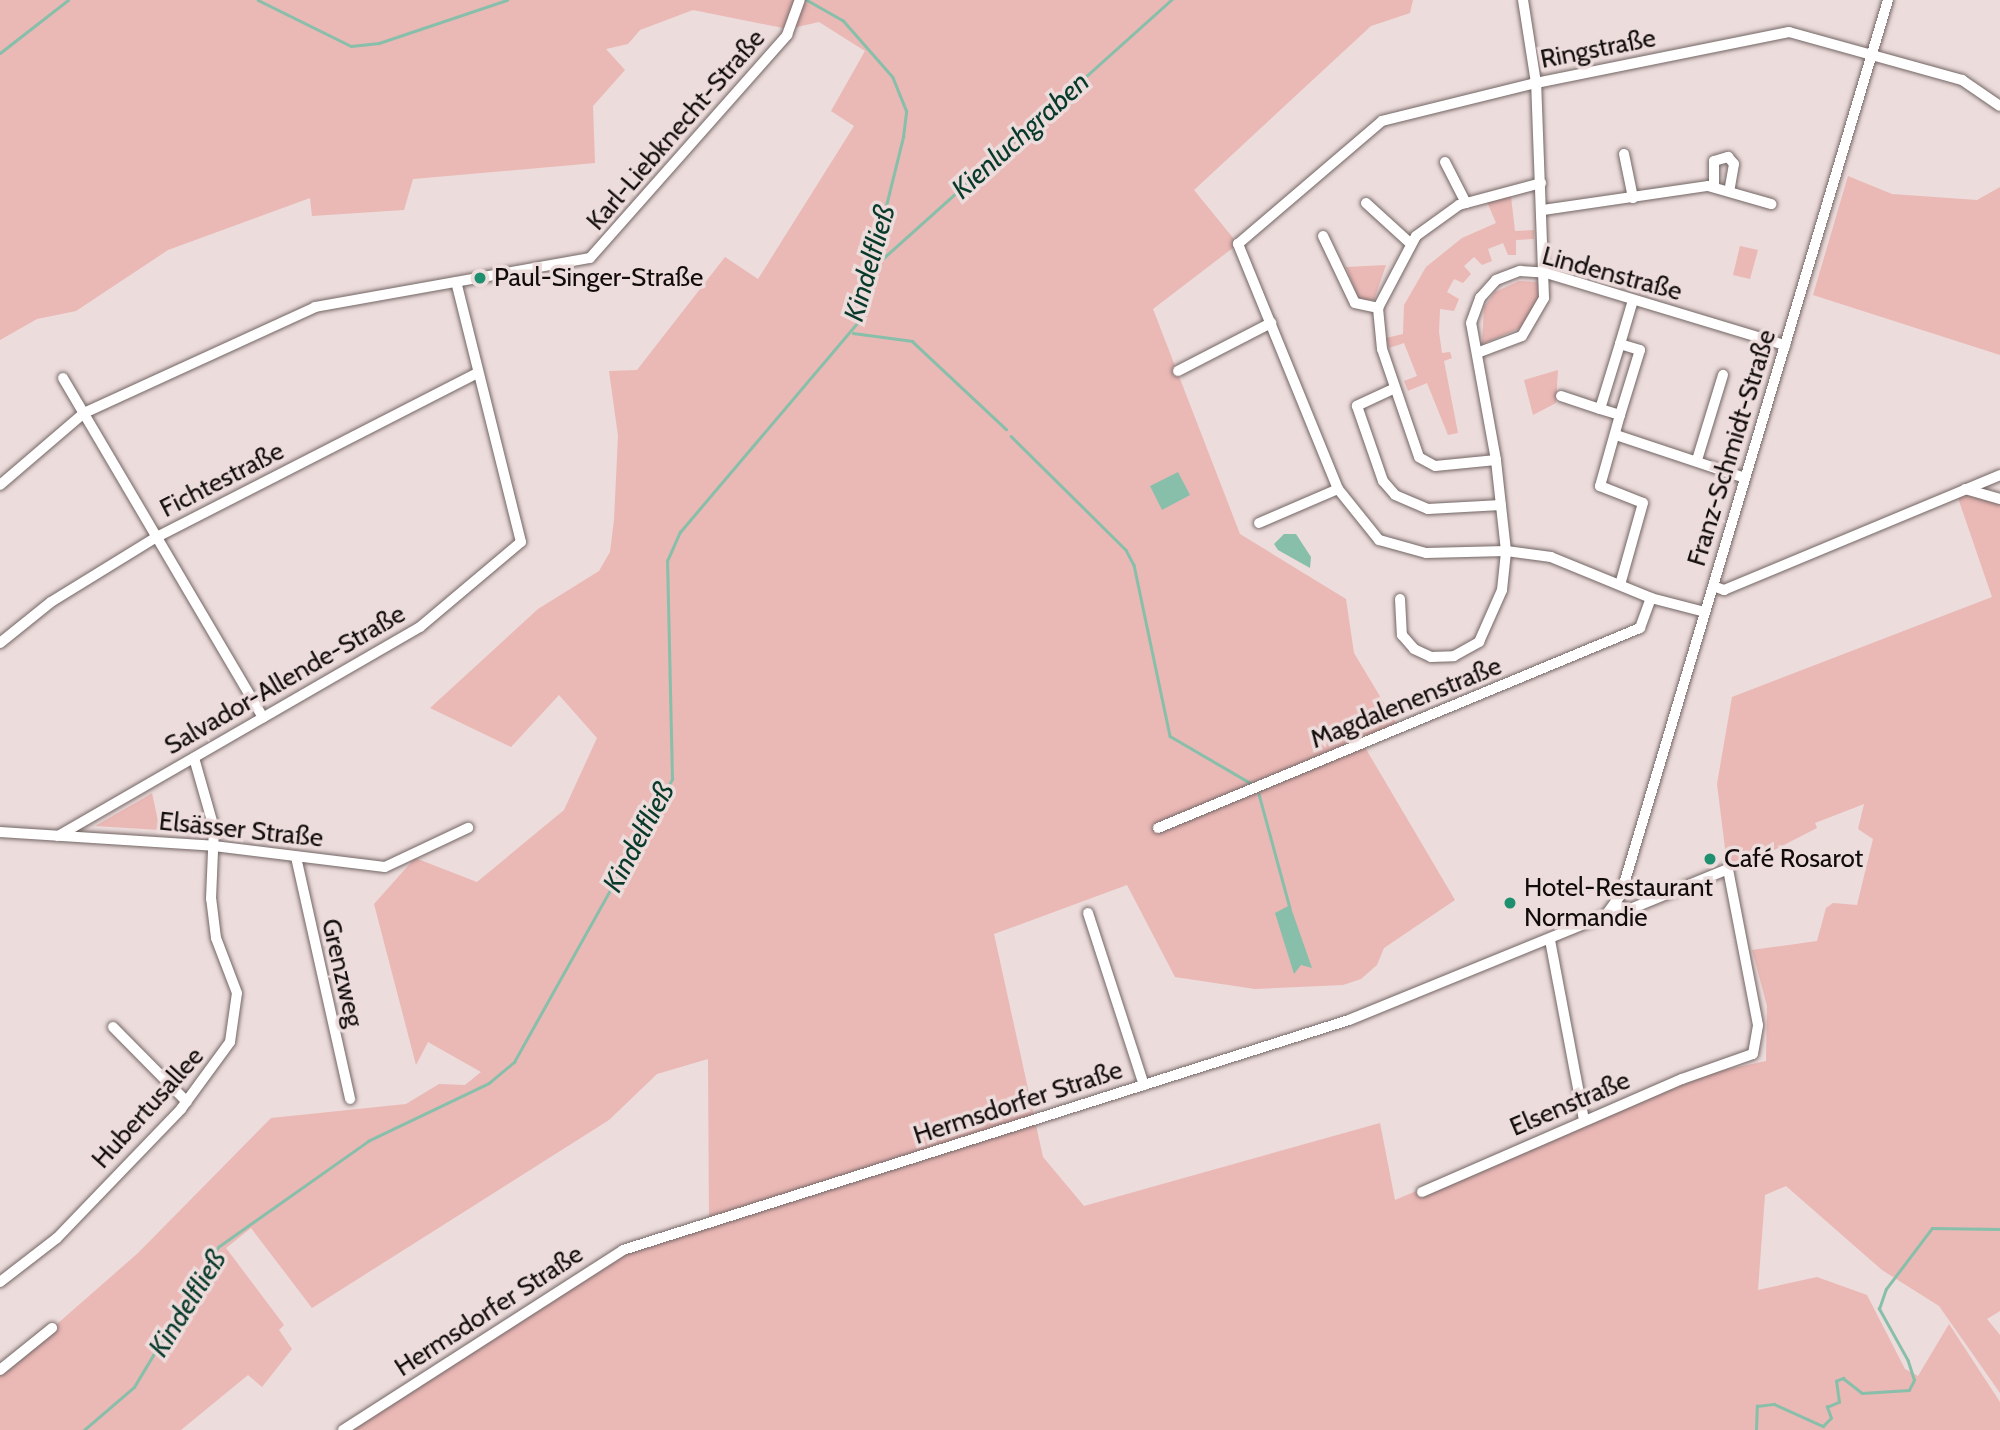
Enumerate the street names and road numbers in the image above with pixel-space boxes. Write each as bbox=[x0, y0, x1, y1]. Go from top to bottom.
street label: Karl-Liebknecht-Straße bbox=[580, 23, 772, 237]
street label: Ringstraße bbox=[1538, 23, 1658, 75]
street label: Lindenstraße bbox=[1539, 240, 1685, 308]
street label: Franz-Schmidt-Straße bbox=[1681, 326, 1783, 570]
street label: Fichtestraße bbox=[155, 435, 289, 525]
street label: Salvador-Allende-Straße bbox=[159, 598, 411, 762]
street label: Magdalenenstraße bbox=[1306, 650, 1506, 756]
street label: Elsässer Straße bbox=[157, 806, 325, 854]
street label: Grenzweg bbox=[314, 916, 370, 1030]
street label: Hubertusallee bbox=[86, 1041, 210, 1175]
street label: Hermsdorfer Straße bbox=[910, 1054, 1126, 1152]
street label: Elsenstraße bbox=[1505, 1065, 1635, 1143]
street label: Hermsdorfer Straße bbox=[389, 1239, 589, 1383]

